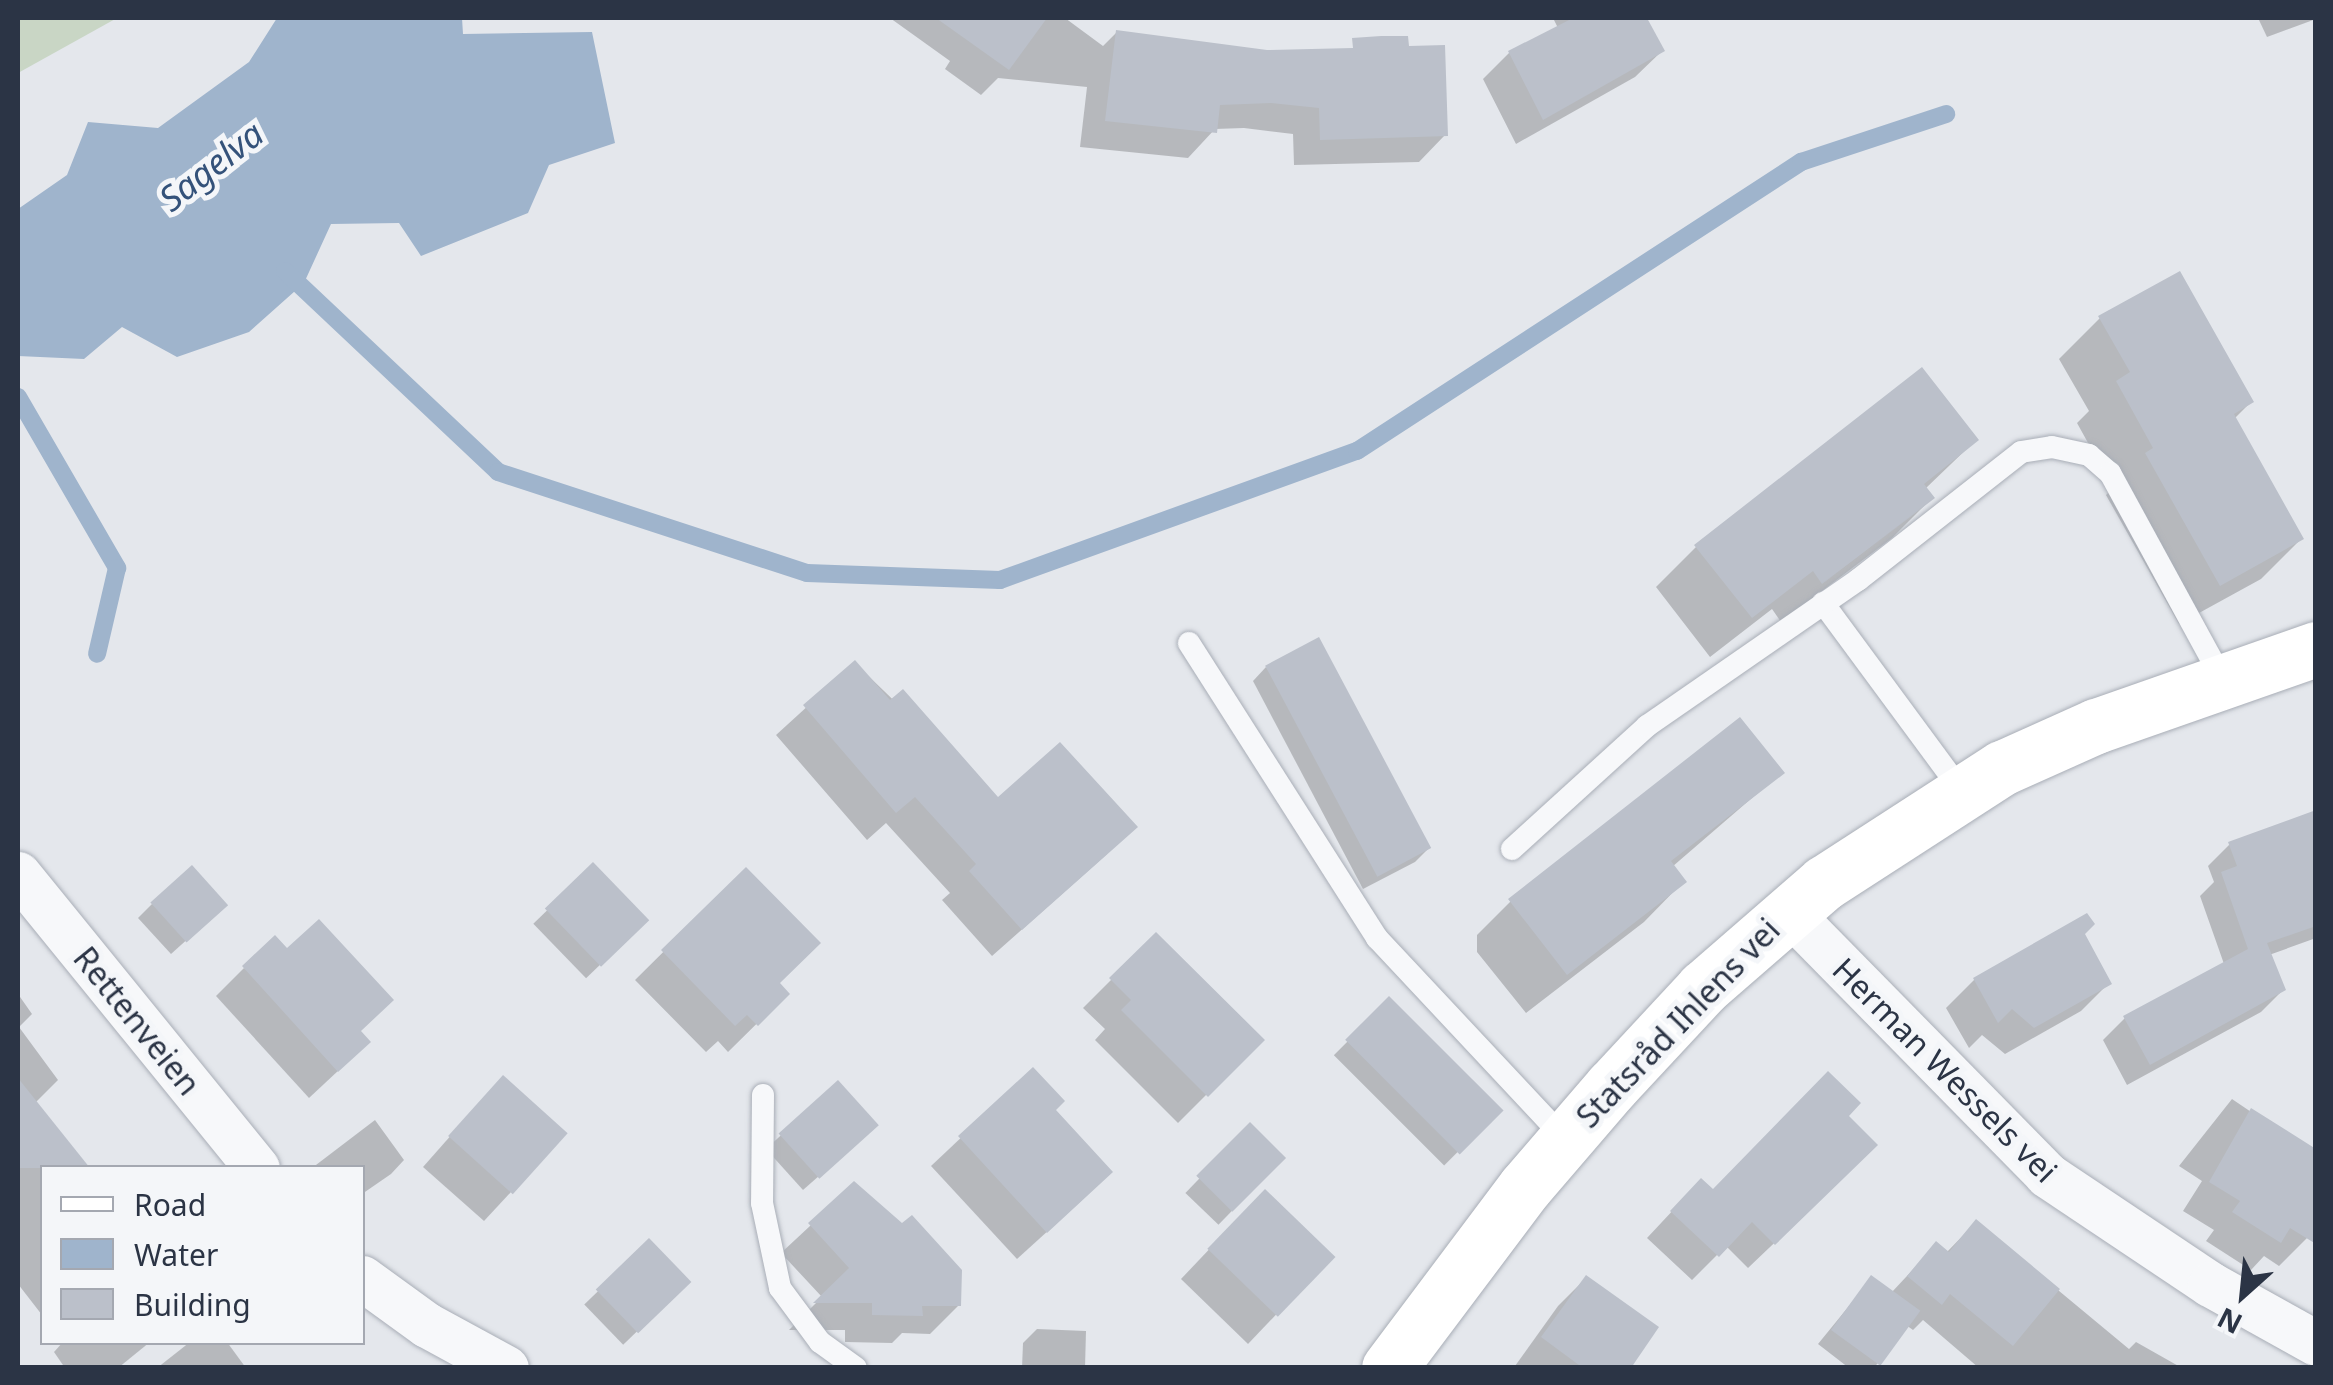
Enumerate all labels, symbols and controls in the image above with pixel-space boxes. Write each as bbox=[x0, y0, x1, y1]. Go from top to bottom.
water label: Sagelva bbox=[151, 112, 271, 220]
street label: Statsråd Ihlens vei bbox=[1569, 911, 1787, 1135]
street label: Rettenveien bbox=[66, 939, 208, 1103]
street label: Herman Wessels vei bbox=[1825, 950, 2065, 1190]
legend bbox=[40, 1165, 365, 1345]
text: Road bbox=[134, 1184, 206, 1225]
text: Water bbox=[134, 1234, 218, 1275]
north arrow bbox=[2193, 1245, 2293, 1345]
text: Building bbox=[134, 1284, 251, 1325]
text: N bbox=[2211, 1300, 2248, 1344]

